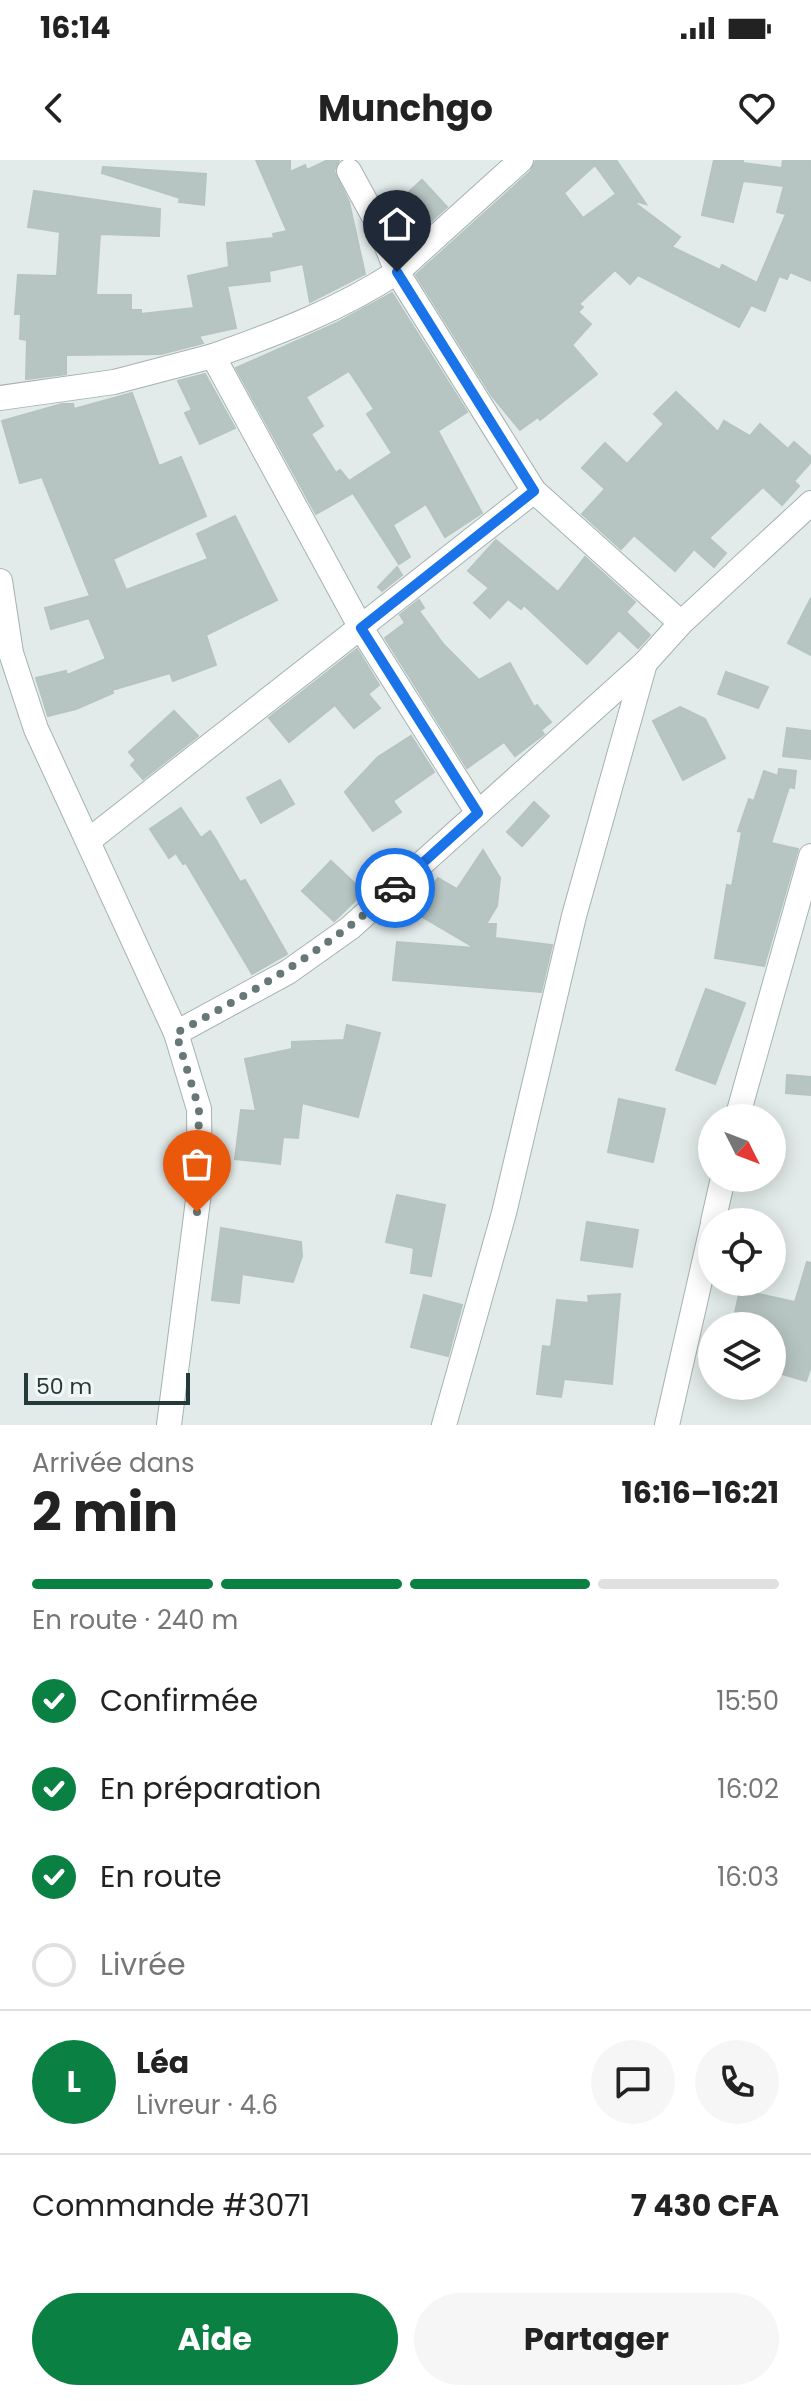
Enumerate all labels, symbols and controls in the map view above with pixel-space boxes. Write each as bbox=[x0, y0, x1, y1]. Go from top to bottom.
text: 16:14 bbox=[40, 6, 111, 49]
text: Munchgo bbox=[318, 83, 493, 134]
icon: back bbox=[32, 86, 76, 130]
icon: heart bbox=[735, 86, 779, 130]
pin bbox=[363, 190, 431, 272]
icon: home bbox=[375, 202, 419, 246]
courier bbox=[355, 848, 435, 928]
icon: car bbox=[373, 866, 417, 910]
north arrow bbox=[698, 1104, 786, 1192]
map controls bbox=[698, 1104, 786, 1400]
pin bbox=[163, 1130, 231, 1212]
icon: bag bbox=[175, 1142, 219, 1186]
button: locate bbox=[698, 1208, 786, 1296]
button: layers bbox=[698, 1312, 786, 1400]
scale bar bbox=[24, 1369, 190, 1405]
text: 50 m bbox=[36, 1371, 92, 1402]
text: Arrivée dans bbox=[32, 1445, 194, 1481]
text: 16:16–16:21 bbox=[622, 1471, 779, 1514]
text: 2 min bbox=[32, 1476, 178, 1549]
text: En route · 240 m bbox=[32, 1602, 238, 1638]
icon: check bbox=[32, 1679, 76, 1723]
text: Confirmée bbox=[100, 1679, 258, 1722]
text: 15:50 bbox=[716, 1683, 779, 1719]
icon: check bbox=[32, 1767, 76, 1811]
text: En préparation bbox=[100, 1767, 321, 1810]
text: 16:02 bbox=[717, 1771, 779, 1807]
icon: check bbox=[32, 1855, 76, 1899]
text: En route bbox=[100, 1855, 222, 1898]
text: 16:03 bbox=[717, 1859, 779, 1895]
text: Livrée bbox=[100, 1943, 186, 1986]
button: chat bbox=[591, 2040, 675, 2124]
button: phone bbox=[695, 2040, 779, 2124]
text: Léa bbox=[136, 2041, 189, 2084]
text: L bbox=[67, 2060, 81, 2103]
text: Livreur · 4.6 bbox=[136, 2087, 278, 2123]
text: Commande #3071 bbox=[32, 2184, 310, 2227]
text: 7 430 CFA bbox=[631, 2184, 779, 2227]
button: Aide bbox=[32, 2293, 398, 2385]
button: Partager bbox=[414, 2293, 779, 2385]

